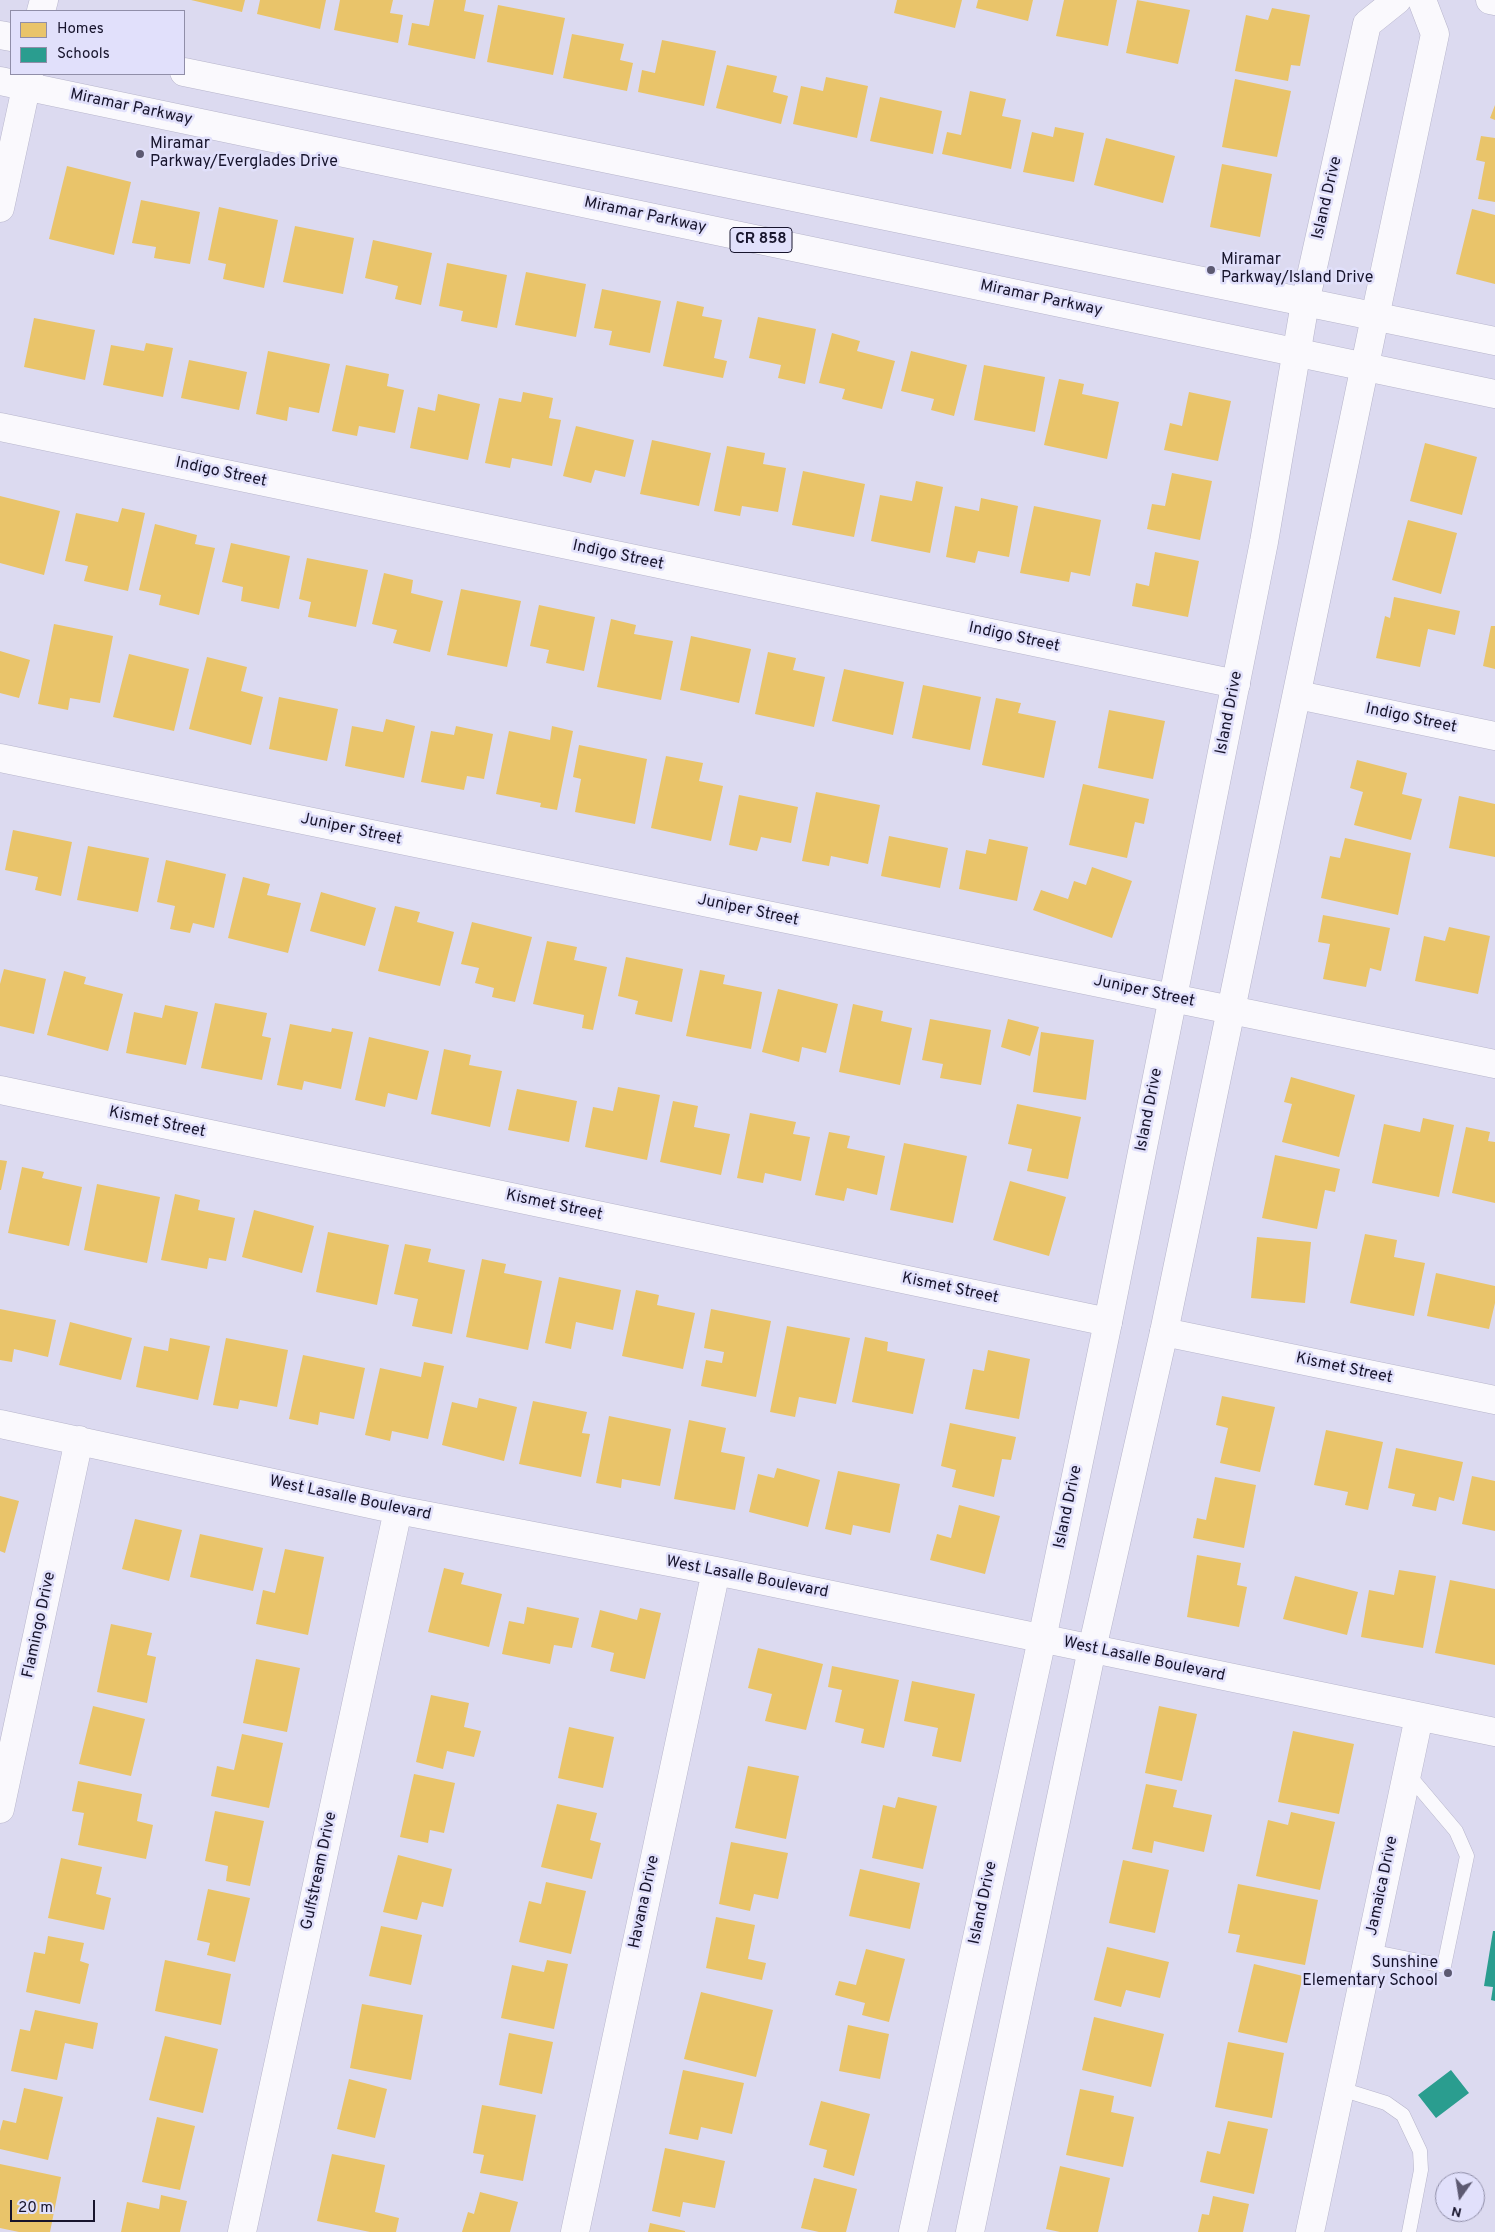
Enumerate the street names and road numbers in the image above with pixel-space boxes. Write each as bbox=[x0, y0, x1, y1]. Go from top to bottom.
street label: Miramar Parkway bbox=[68, 86, 194, 130]
street label: Island Drive bbox=[1309, 155, 1347, 241]
street label: Miramar Parkway bbox=[582, 194, 708, 238]
road number: CR 858 bbox=[730, 228, 792, 252]
street label: Miramar Parkway bbox=[978, 277, 1104, 321]
street label: Indigo Street bbox=[174, 454, 268, 492]
street label: Indigo Street bbox=[571, 537, 665, 575]
street label: Indigo Street bbox=[967, 619, 1061, 657]
street label: Island Drive bbox=[1213, 670, 1247, 756]
street label: Indigo Street bbox=[1364, 700, 1458, 738]
street label: Juniper Street bbox=[299, 810, 403, 850]
street label: Juniper Street bbox=[696, 891, 800, 931]
street label: Juniper Street bbox=[1092, 972, 1196, 1012]
street label: Island Drive bbox=[1133, 1067, 1167, 1153]
street label: Kismet Street bbox=[107, 1103, 207, 1143]
street label: Kismet Street bbox=[504, 1186, 604, 1226]
street label: Kismet Street bbox=[900, 1269, 1000, 1309]
street label: Kismet Street bbox=[1294, 1349, 1394, 1389]
street label: Island Drive bbox=[1051, 1464, 1087, 1550]
street label: West Lasalle Boulevard bbox=[267, 1472, 433, 1526]
street label: West Lasalle Boulevard bbox=[664, 1553, 830, 1603]
street label: Flamingo Drive bbox=[19, 1570, 61, 1680]
street label: West Lasalle Boulevard bbox=[1061, 1633, 1227, 1687]
street label: Gulfstream Drive bbox=[298, 1810, 342, 1932]
street label: Jamaica Drive bbox=[1363, 1834, 1403, 1938]
street label: Havana Drive bbox=[626, 1854, 664, 1950]
street label: Island Drive bbox=[966, 1860, 1002, 1946]

